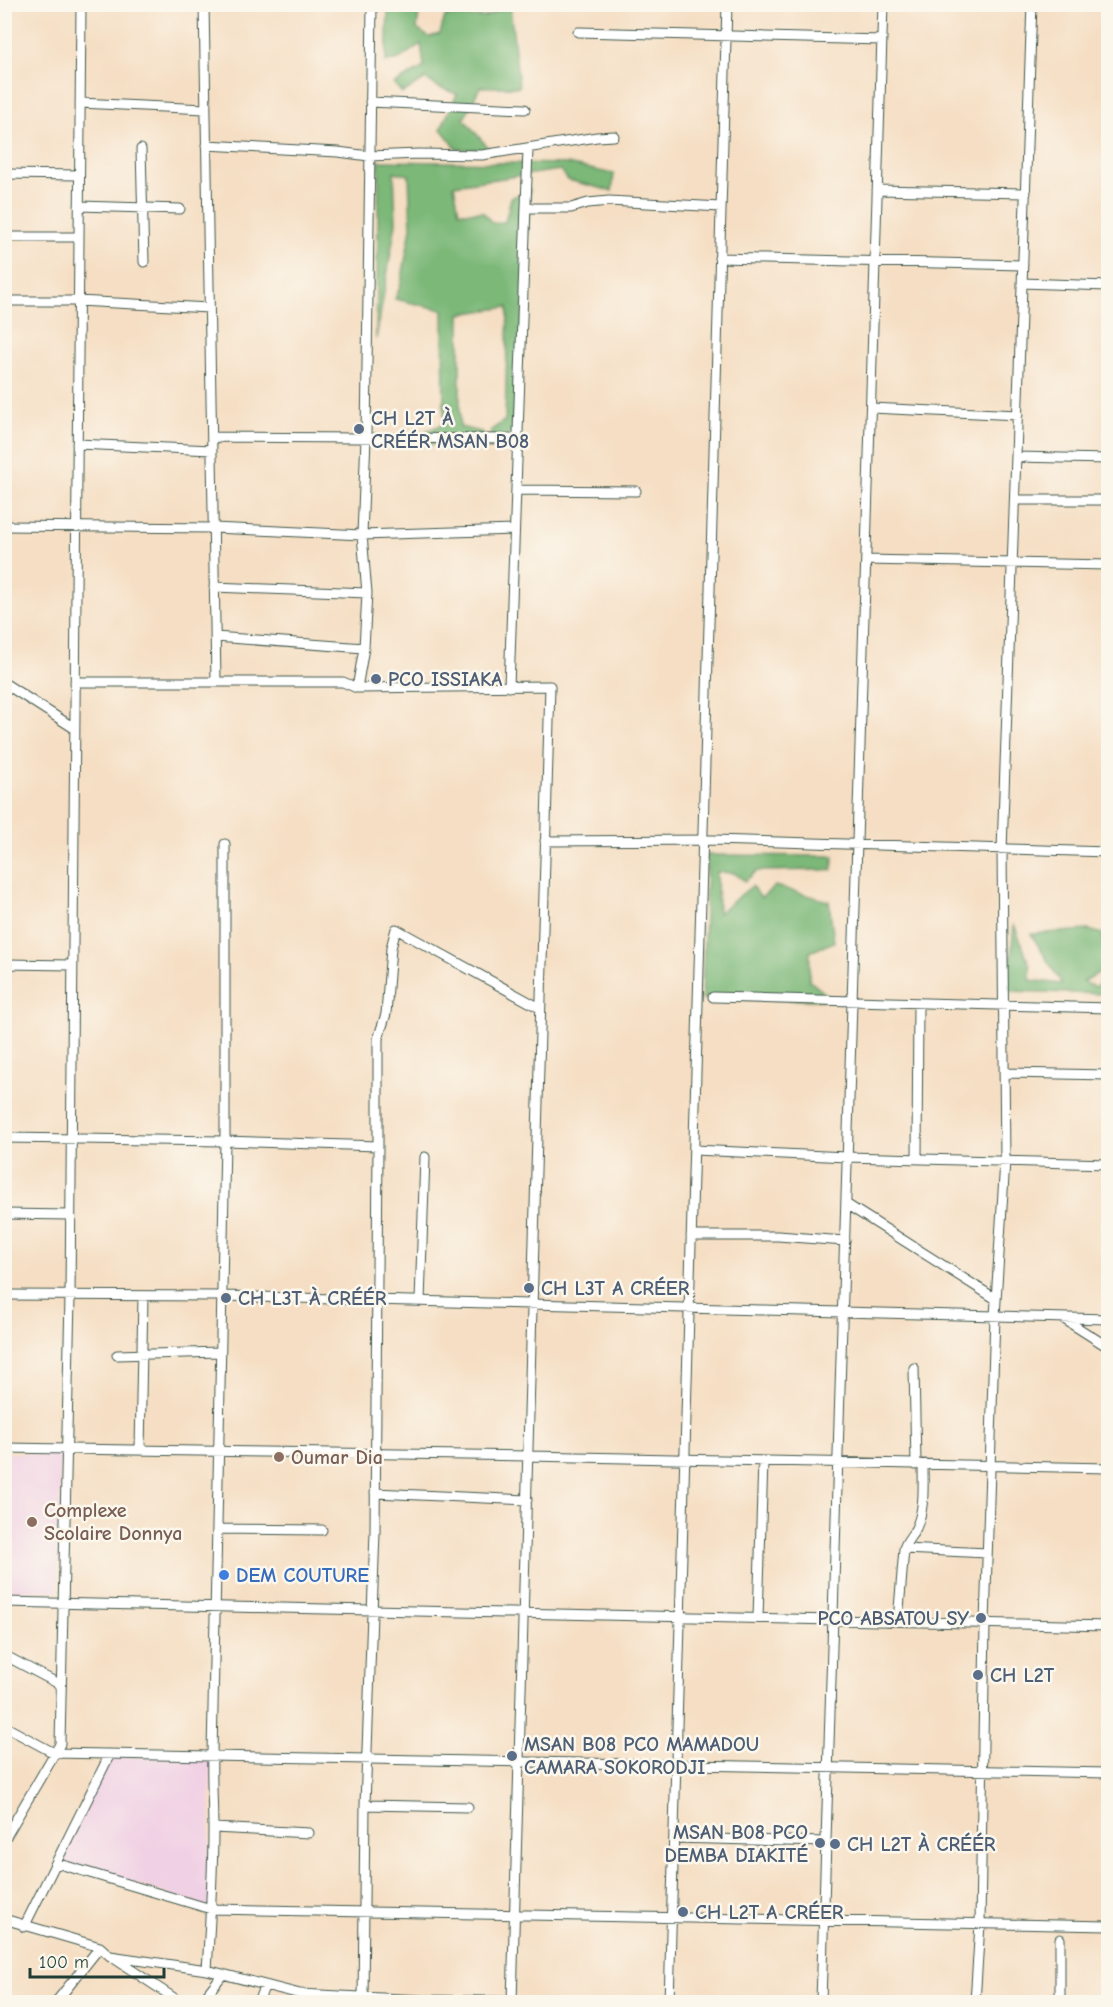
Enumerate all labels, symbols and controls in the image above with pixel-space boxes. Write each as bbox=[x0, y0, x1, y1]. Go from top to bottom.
place label: CH L2T À CRÉÉR MSAN B08 bbox=[371, 406, 529, 453]
marker: CH L2T À CRÉÉR MSAN B08 bbox=[352, 422, 366, 436]
place label: PCO ISSIAKA bbox=[388, 668, 502, 691]
marker: PCO ISSIAKA bbox=[369, 672, 383, 686]
place label: CH L3T A CRÉER bbox=[541, 1276, 690, 1300]
marker: CH L3T A CRÉER bbox=[522, 1281, 536, 1295]
place label: CH L3T À CRÉÉR bbox=[238, 1286, 387, 1310]
marker: CH L3T À CRÉÉR bbox=[219, 1291, 233, 1305]
place label: Oumar Dia bbox=[291, 1446, 383, 1469]
marker: Oumar Dia bbox=[272, 1450, 286, 1464]
place label: Complexe Scolaire Donnya bbox=[44, 1499, 182, 1545]
marker: Complexe Scolaire Donnya bbox=[25, 1515, 39, 1529]
place label: DEM COUTURE bbox=[236, 1564, 369, 1587]
marker: DEM COUTURE bbox=[217, 1568, 231, 1582]
place label: PCO ABSATOU SY bbox=[817, 1607, 969, 1630]
marker: PCO ABSATOU SY bbox=[974, 1611, 988, 1625]
place label: CH L2T bbox=[990, 1664, 1055, 1687]
marker: CH L2T bbox=[971, 1668, 985, 1682]
place label: MSAN B08 PCO MAMADOU CAMARA SOKORODJI bbox=[524, 1733, 759, 1779]
marker: MSAN B08 PCO MAMADOU CAMARA SOKORODJI bbox=[505, 1749, 519, 1763]
place label: MSAN B08 PCO DEMBA DIAKITÉ bbox=[664, 1821, 808, 1867]
place label: CH L2T À CRÉÉR bbox=[847, 1832, 996, 1856]
marker: MSAN B08 PCO DEMBA DIAKITÉ bbox=[813, 1836, 827, 1850]
marker: CH L2T À CRÉÉR bbox=[828, 1837, 842, 1851]
place label: CH L2T A CRÉER bbox=[695, 1900, 844, 1924]
marker: CH L2T A CRÉER bbox=[676, 1905, 690, 1919]
scale bar bbox=[30, 1941, 164, 1979]
text: 100 m bbox=[39, 1952, 89, 1973]

